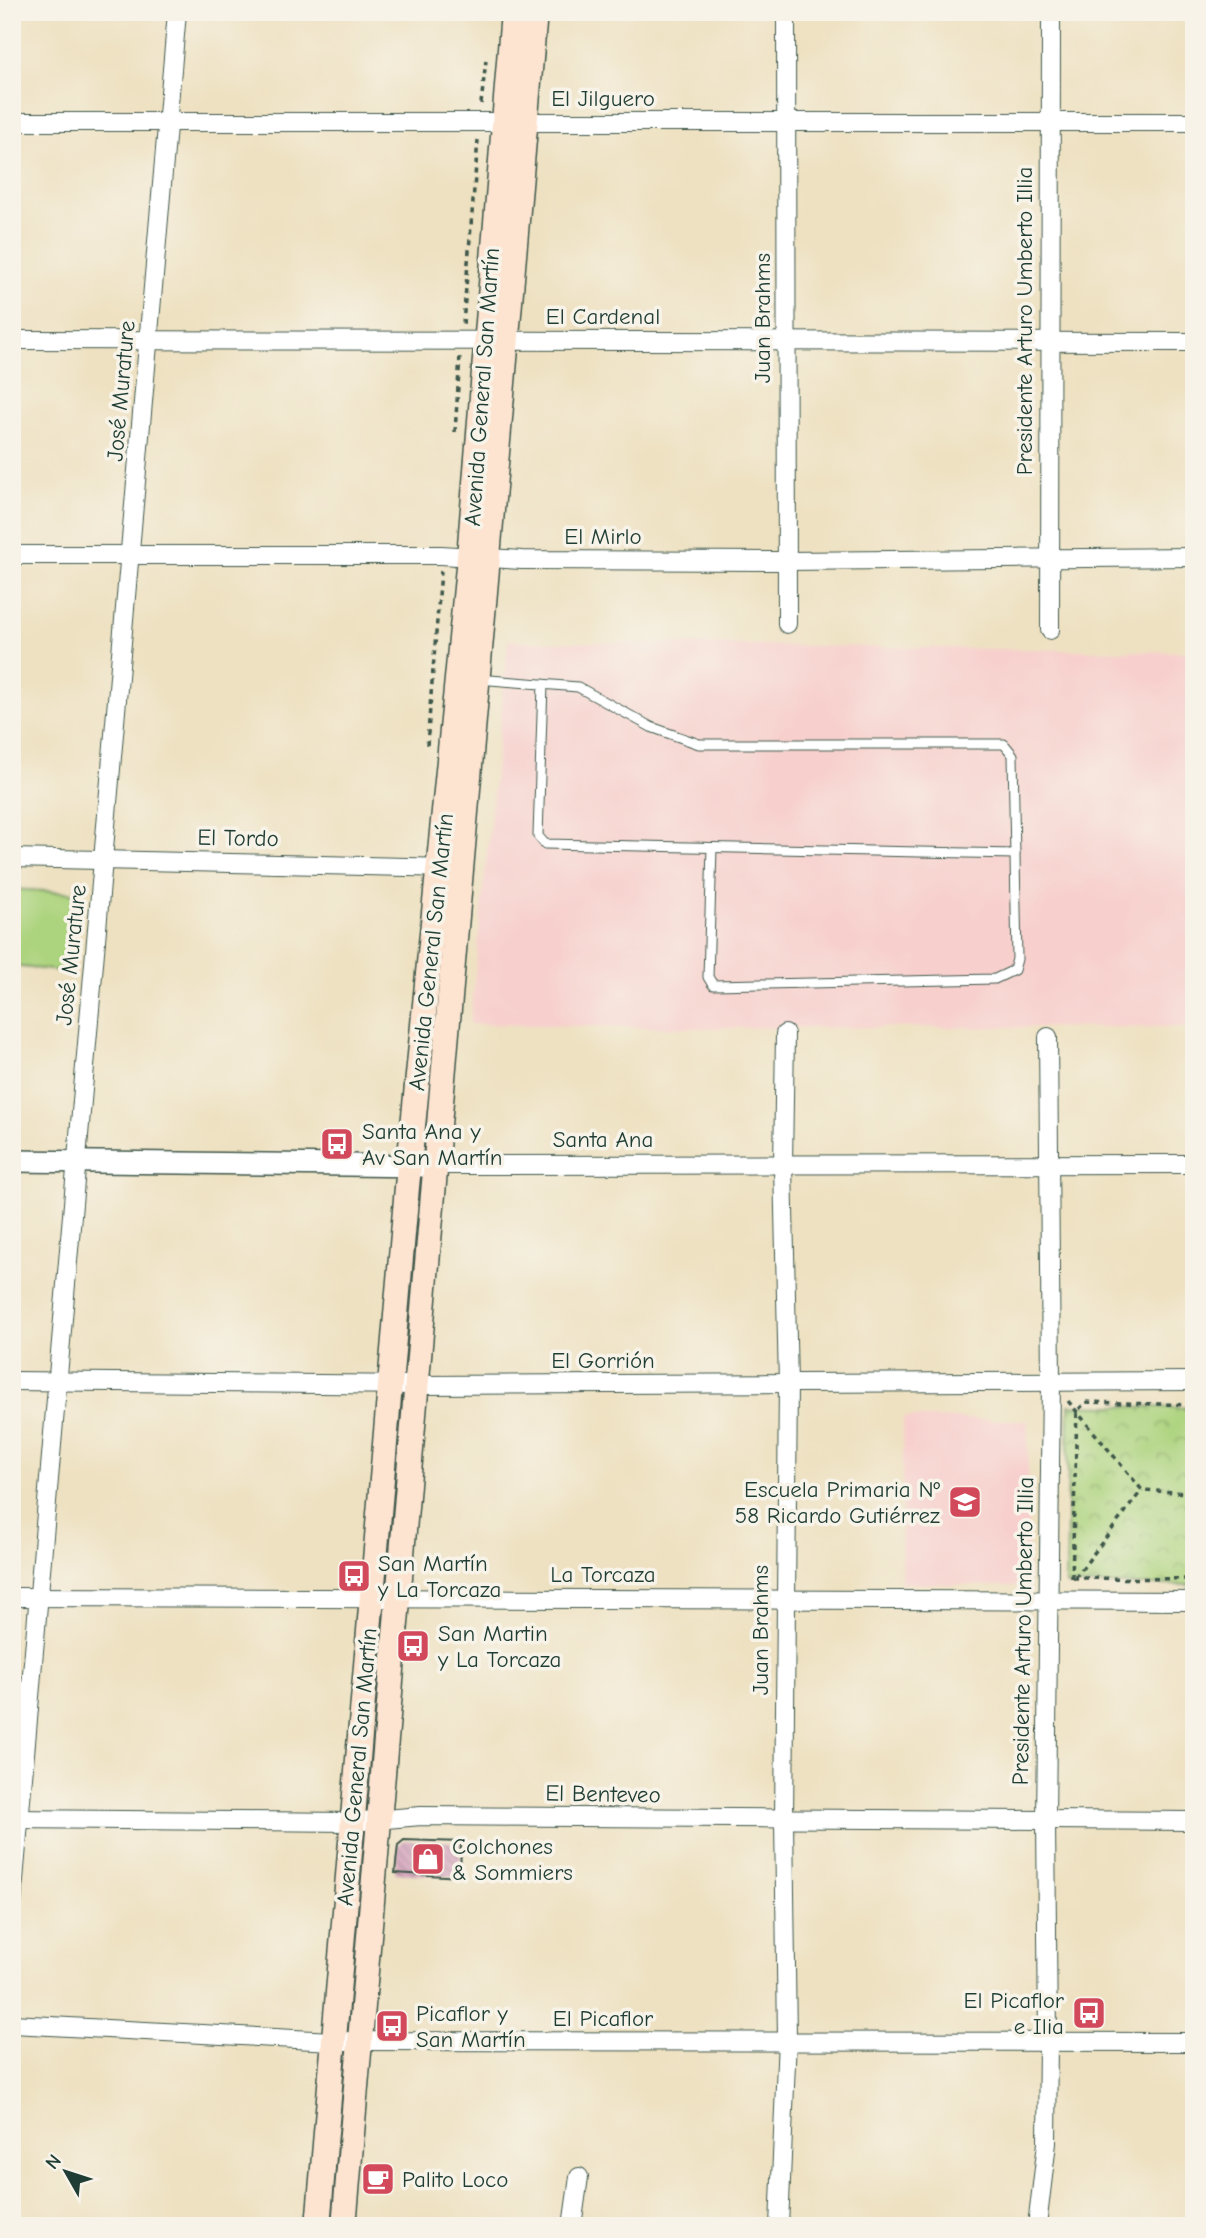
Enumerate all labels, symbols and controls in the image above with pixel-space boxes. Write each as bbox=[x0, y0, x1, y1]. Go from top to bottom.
street label: El Jilguero bbox=[551, 85, 655, 112]
street label: Presidente Arturo Umberto Illia bbox=[1011, 167, 1038, 475]
street label: Avenida General San Martín bbox=[459, 247, 505, 527]
street label: Juan Brahms bbox=[749, 253, 776, 383]
street label: El Cardenal bbox=[546, 303, 660, 330]
street label: José Murature bbox=[101, 319, 141, 463]
street label: El Mirlo bbox=[564, 523, 642, 550]
street label: Avenida General San Martín bbox=[403, 812, 459, 1092]
street label: El Tordo bbox=[197, 824, 279, 852]
street label: José Murature bbox=[50, 883, 92, 1027]
place label: Santa Ana y Av San Martín bbox=[362, 1118, 502, 1171]
bus stop icon: Santa Ana y Av San Martín bbox=[318, 1125, 356, 1163]
street label: Santa Ana bbox=[553, 1126, 653, 1153]
street label: El Gorrión bbox=[551, 1347, 655, 1374]
place label: Escuela Primaria Nº 58 Ricardo Gutiérrez bbox=[735, 1476, 941, 1529]
street label: Presidente Arturo Umberto Illia bbox=[1007, 1476, 1039, 1786]
school or university icon: Escuela Primaria Nº 58 Ricardo Gutiérrez bbox=[946, 1483, 984, 1521]
place label: San Martín y La Torcaza bbox=[377, 1550, 501, 1603]
bus stop icon: San Martín y La Torcaza bbox=[335, 1557, 373, 1595]
street label: La Torcaza bbox=[550, 1561, 656, 1588]
street label: Juan Brahms bbox=[747, 1565, 774, 1695]
place label: San Martin y La Torcaza bbox=[437, 1620, 561, 1673]
street label: Avenida General San Martín bbox=[331, 1627, 383, 1907]
bus stop icon: San Martin y La Torcaza bbox=[394, 1627, 432, 1665]
street label: El Benteveo bbox=[545, 1779, 661, 1809]
place label: Colchones & Sommiers bbox=[452, 1833, 573, 1886]
shop icon: Colchones & Sommiers bbox=[409, 1840, 447, 1878]
place label: El Picaflor e Ilia bbox=[964, 1987, 1065, 2040]
bus stop icon: El Picaflor e Ilia bbox=[1070, 1994, 1108, 2032]
place label: Picaflor y San Martín bbox=[416, 2000, 526, 2053]
street label: El Picaflor bbox=[553, 2005, 654, 2032]
bus stop icon: Picaflor y San Martín bbox=[373, 2007, 411, 2045]
north arrow bbox=[32, 2136, 102, 2206]
text: N bbox=[41, 2150, 66, 2174]
cafe icon: Palito Loco bbox=[359, 2160, 397, 2198]
place label: Palito Loco bbox=[402, 2166, 508, 2193]

